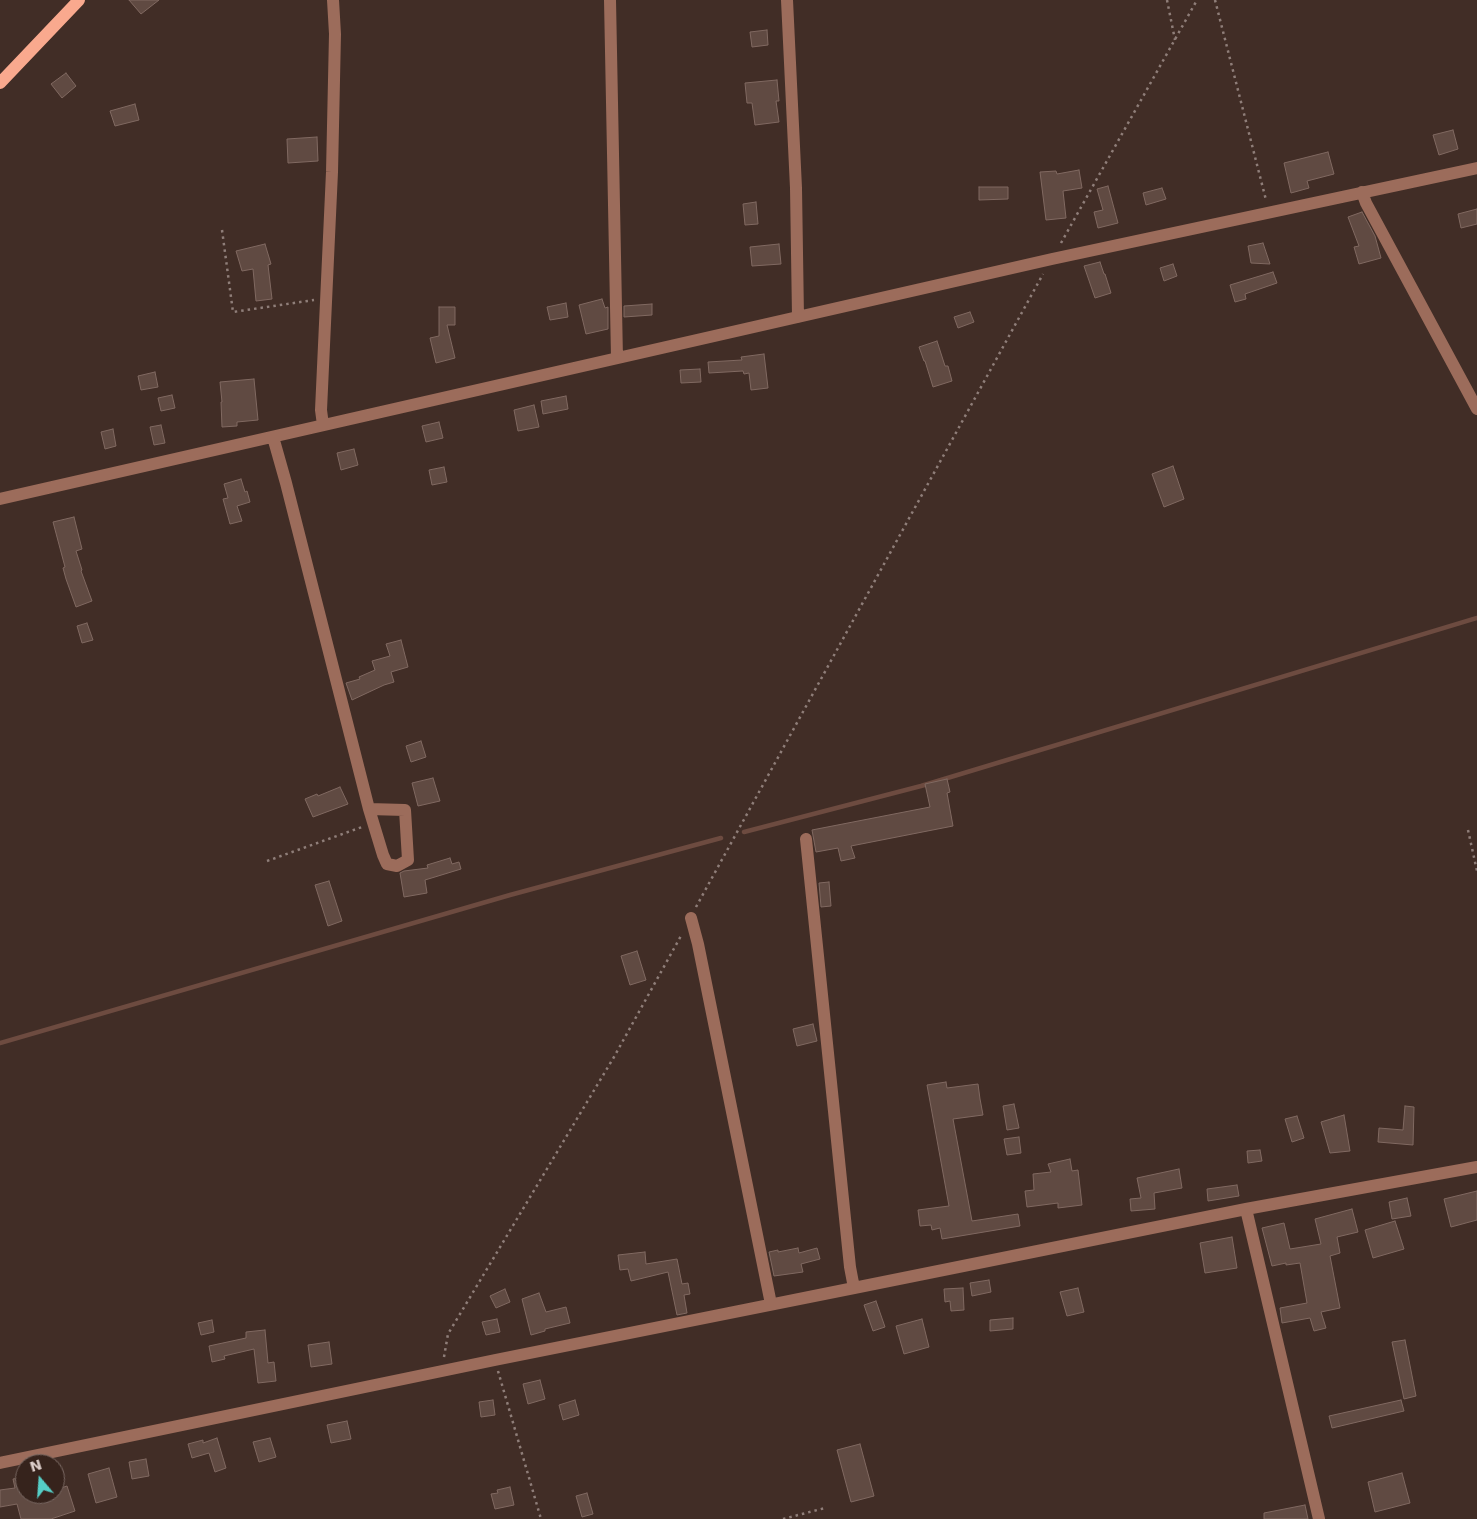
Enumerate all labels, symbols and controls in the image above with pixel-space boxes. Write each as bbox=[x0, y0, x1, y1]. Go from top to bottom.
north arrow bbox=[15, 1454, 65, 1504]
text: N bbox=[28, 1456, 44, 1475]

